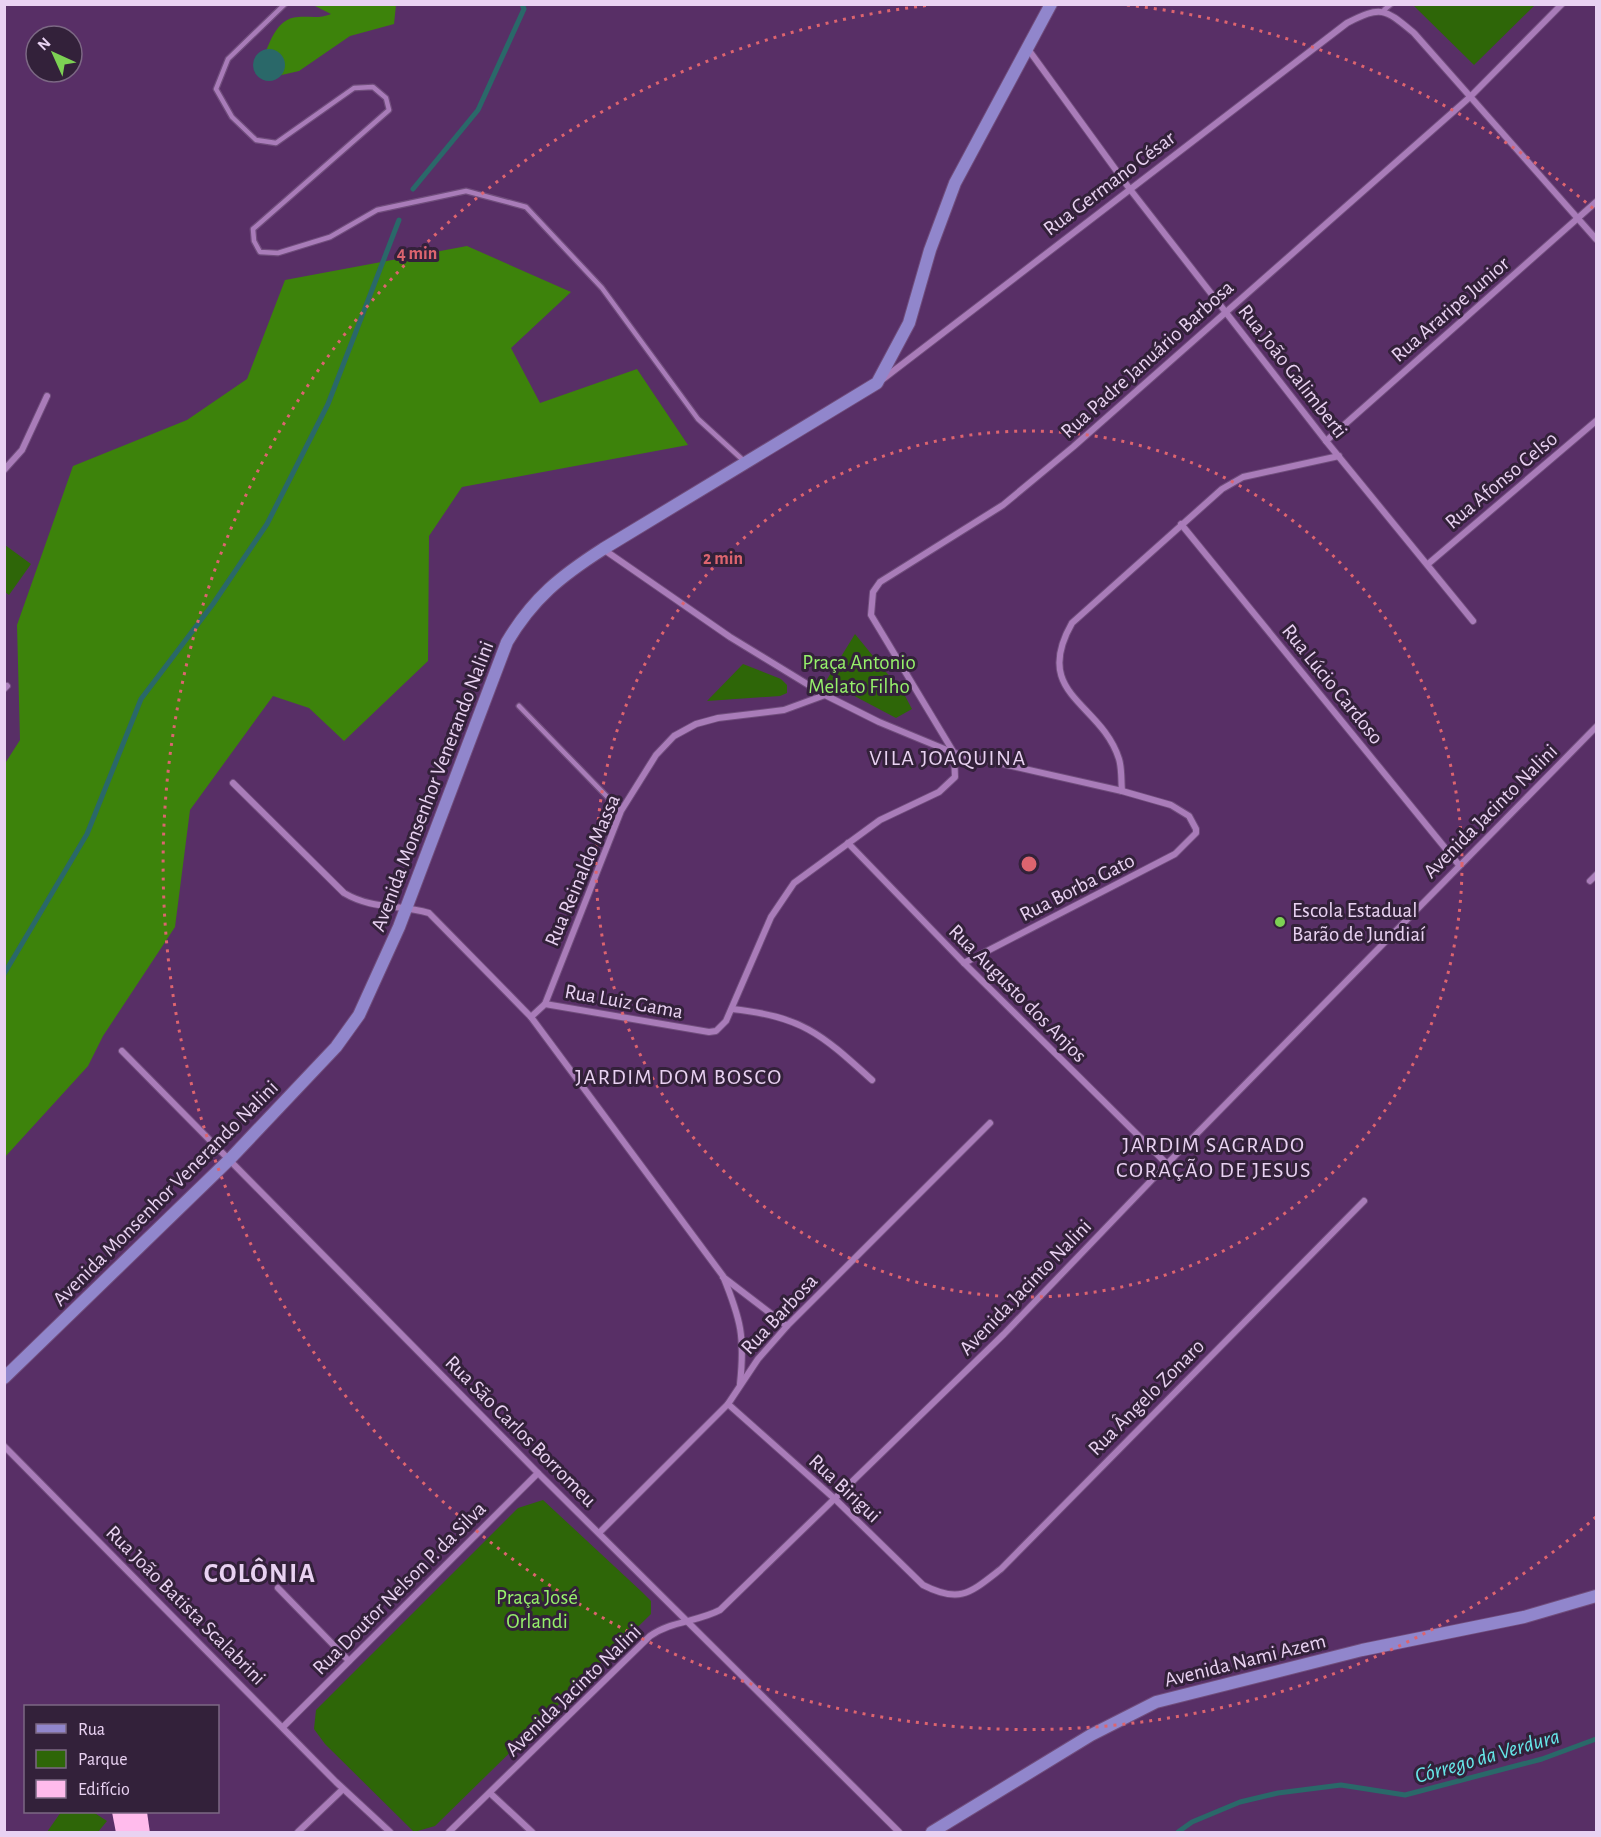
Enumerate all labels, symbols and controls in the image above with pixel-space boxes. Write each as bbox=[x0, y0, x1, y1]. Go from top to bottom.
north arrow bbox=[24, 24, 84, 84]
text: N bbox=[35, 35, 54, 54]
street label: Rua Germano César bbox=[1040, 127, 1179, 240]
text: 4 min bbox=[397, 245, 437, 263]
street label: Rua Araripe Junior bbox=[1387, 253, 1513, 366]
street label: Rua Padre Januário Barbosa bbox=[1057, 276, 1238, 442]
street label: Rua João Galimberti bbox=[1234, 301, 1351, 442]
street label: Rua Afonso Celso bbox=[1441, 428, 1561, 533]
text: 2 min bbox=[703, 550, 743, 568]
street label: Rua Lúcio Cardoso bbox=[1278, 620, 1387, 748]
street label: Avenida Monsenhor Venerando Nalini bbox=[367, 638, 498, 934]
park label: Praça Antonio Melato Filho bbox=[802, 652, 916, 697]
street label: Avenida Jacinto Nalini bbox=[1419, 740, 1561, 882]
district label: VILA JOAQUINA bbox=[869, 747, 1027, 769]
street label: Rua Reinaldo Massa bbox=[541, 791, 624, 949]
street label: Rua Borba Gato bbox=[1016, 850, 1138, 925]
centre of rings bbox=[1019, 854, 1039, 874]
place label: Escola Estadual Barão de Jundiaí bbox=[1292, 900, 1426, 945]
marker: Escola Estadual Barão de Jundiaí bbox=[1273, 915, 1287, 929]
street label: Rua Augusto dos Anjos bbox=[945, 920, 1091, 1066]
street label: Rua Luiz Gama bbox=[563, 981, 685, 1022]
district label: JARDIM DOM BOSCO bbox=[575, 1066, 783, 1088]
street label: Avenida Monsenhor Venerando Nalini bbox=[49, 1077, 282, 1310]
district label: JARDIM SAGRADO CORAÇÃO DE JESUS bbox=[1116, 1134, 1312, 1181]
street label: Avenida Jacinto Nalini bbox=[955, 1215, 1095, 1359]
street label: Rua Barbosa bbox=[737, 1270, 822, 1359]
street label: Rua Ângelo Zonaro bbox=[1083, 1334, 1209, 1460]
street label: Rua São Carlos Borromeu bbox=[441, 1352, 600, 1511]
street label: Rua Birigui bbox=[805, 1450, 884, 1527]
street label: Rua Doutor Nelson P. da Silva bbox=[309, 1498, 490, 1679]
street label: Rua João Batista Scalabrini bbox=[102, 1522, 269, 1689]
district label: COLÔNIA bbox=[204, 1557, 316, 1587]
park label: Praça José Orlandi bbox=[496, 1587, 578, 1632]
street label: Avenida Jacinto Nalini bbox=[501, 1620, 645, 1760]
street label: Avenida Nami Azem bbox=[1162, 1630, 1328, 1691]
legend bbox=[24, 1705, 219, 1813]
text: Rua bbox=[78, 1721, 105, 1739]
water label: Córrego da Verdura bbox=[1412, 1725, 1562, 1787]
text: Parque bbox=[78, 1751, 127, 1769]
text: Edifício bbox=[78, 1781, 130, 1799]

